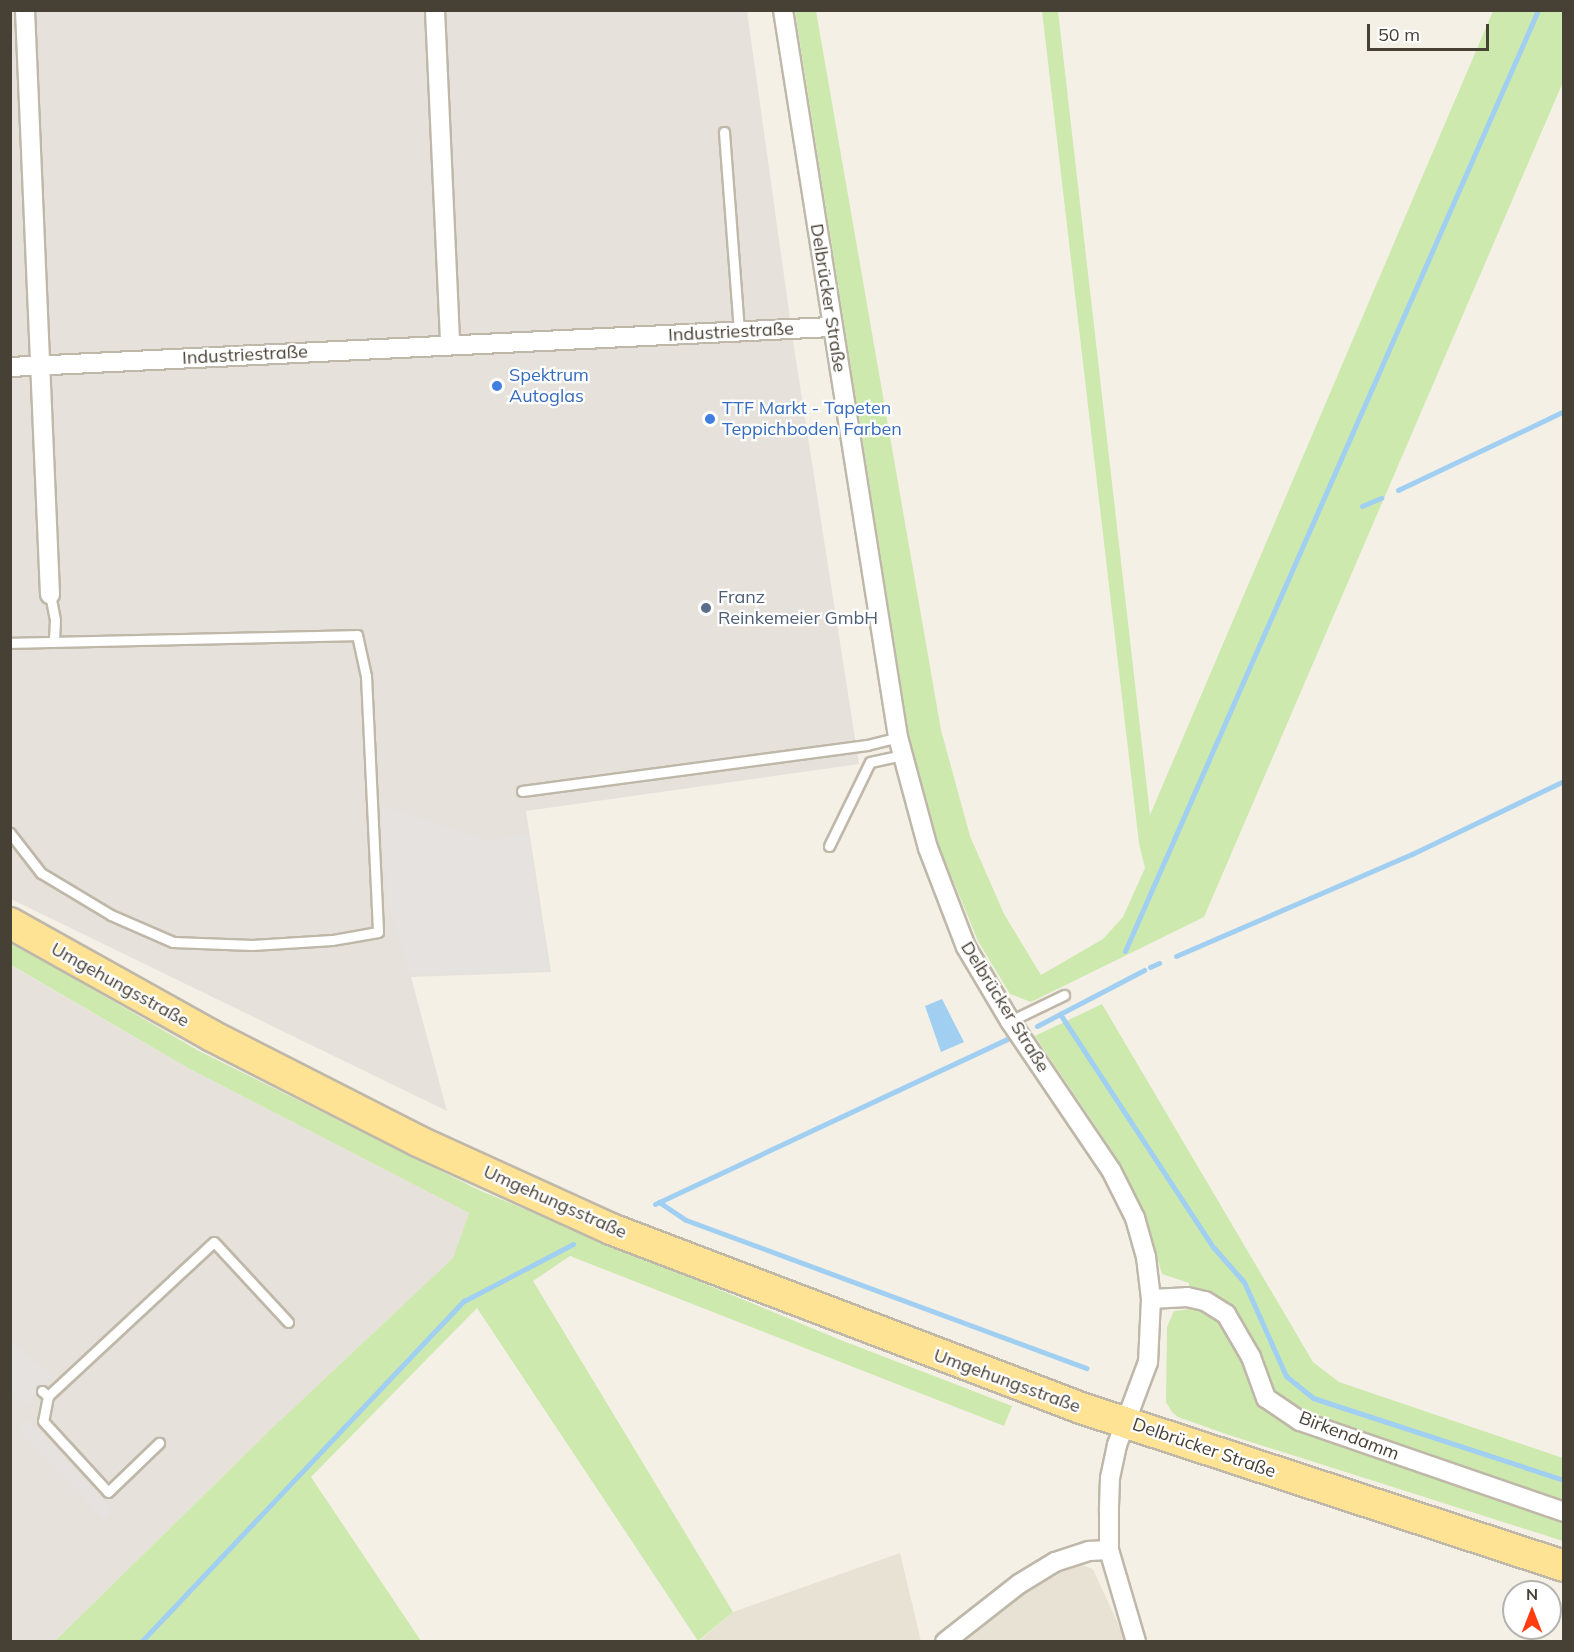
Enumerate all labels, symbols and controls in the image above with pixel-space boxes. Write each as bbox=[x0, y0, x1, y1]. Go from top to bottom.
scale bar bbox=[1370, 12, 1492, 50]
text: 50 m bbox=[1378, 23, 1420, 46]
street label: Delbrücker Straße bbox=[806, 222, 850, 374]
street label: Industriestraße bbox=[668, 318, 794, 346]
street label: Industriestraße bbox=[182, 341, 308, 369]
place label: Spektrum Autoglas bbox=[509, 365, 589, 407]
marker: Spektrum Autoglas bbox=[490, 379, 504, 393]
place label: TTF Markt - Tapeten Teppichboden Farben bbox=[722, 398, 902, 440]
marker: TTF Markt - Tapeten Teppichboden Farben bbox=[703, 412, 717, 426]
place label: Franz Reinkemeier GmbH bbox=[718, 587, 878, 630]
marker: Franz Reinkemeier GmbH bbox=[699, 601, 713, 615]
street label: Umgehungsstraße bbox=[47, 938, 193, 1032]
street label: Delbrücker Straße bbox=[956, 938, 1054, 1076]
street label: Umgehungsstraße bbox=[480, 1161, 630, 1243]
street label: Umgehungsstraße bbox=[931, 1344, 1083, 1418]
street label: Birkendamm bbox=[1296, 1407, 1402, 1465]
street label: Delbrücker Straße bbox=[1130, 1413, 1278, 1483]
north arrow bbox=[1502, 1580, 1562, 1640]
text: N bbox=[1526, 1584, 1538, 1604]

